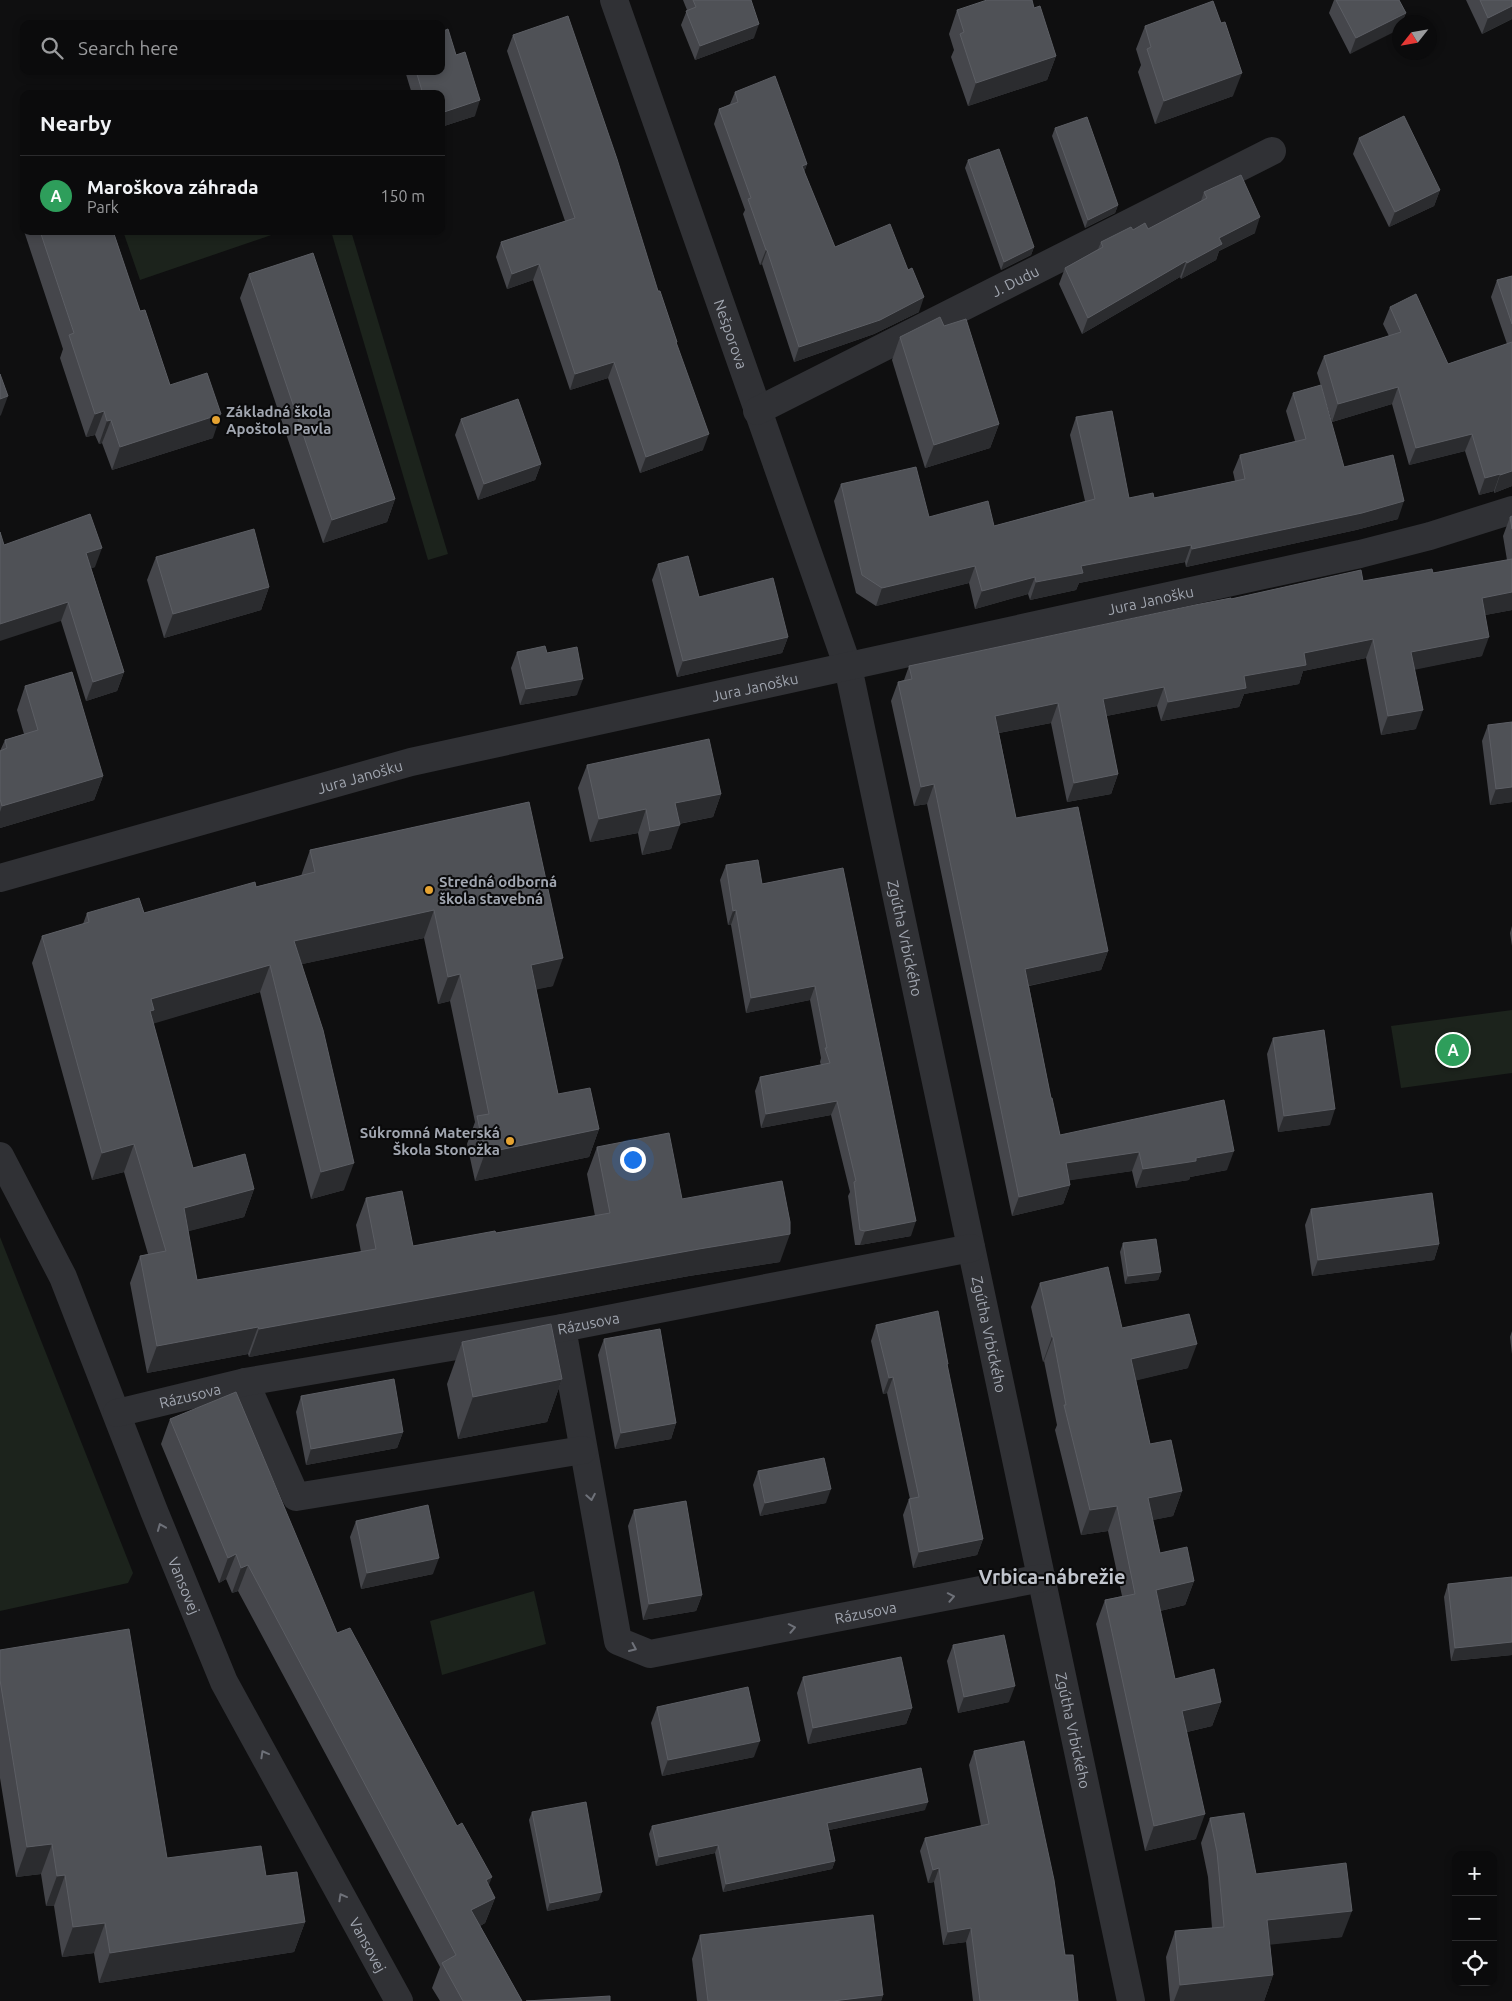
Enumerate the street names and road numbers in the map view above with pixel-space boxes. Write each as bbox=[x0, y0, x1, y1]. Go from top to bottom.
street label: J. Dudu bbox=[988, 262, 1042, 300]
street label: Nešporova bbox=[711, 297, 751, 371]
street label: Jura Janošku bbox=[1106, 582, 1195, 618]
street label: Jura Janošku bbox=[710, 669, 800, 704]
street label: Jura Janošku bbox=[315, 756, 405, 797]
street label: Zgútha Vrbického bbox=[885, 878, 926, 998]
street label: Zgútha Vrbického bbox=[969, 1275, 1010, 1394]
street label: Rázusova bbox=[556, 1308, 621, 1337]
street label: Rázusova bbox=[157, 1380, 222, 1411]
street label: Vansovej bbox=[165, 1554, 204, 1617]
street label: Rázusova bbox=[833, 1598, 898, 1627]
street label: Zgútha Vrbického bbox=[1053, 1671, 1094, 1790]
street label: Vansovej bbox=[346, 1914, 390, 1975]

